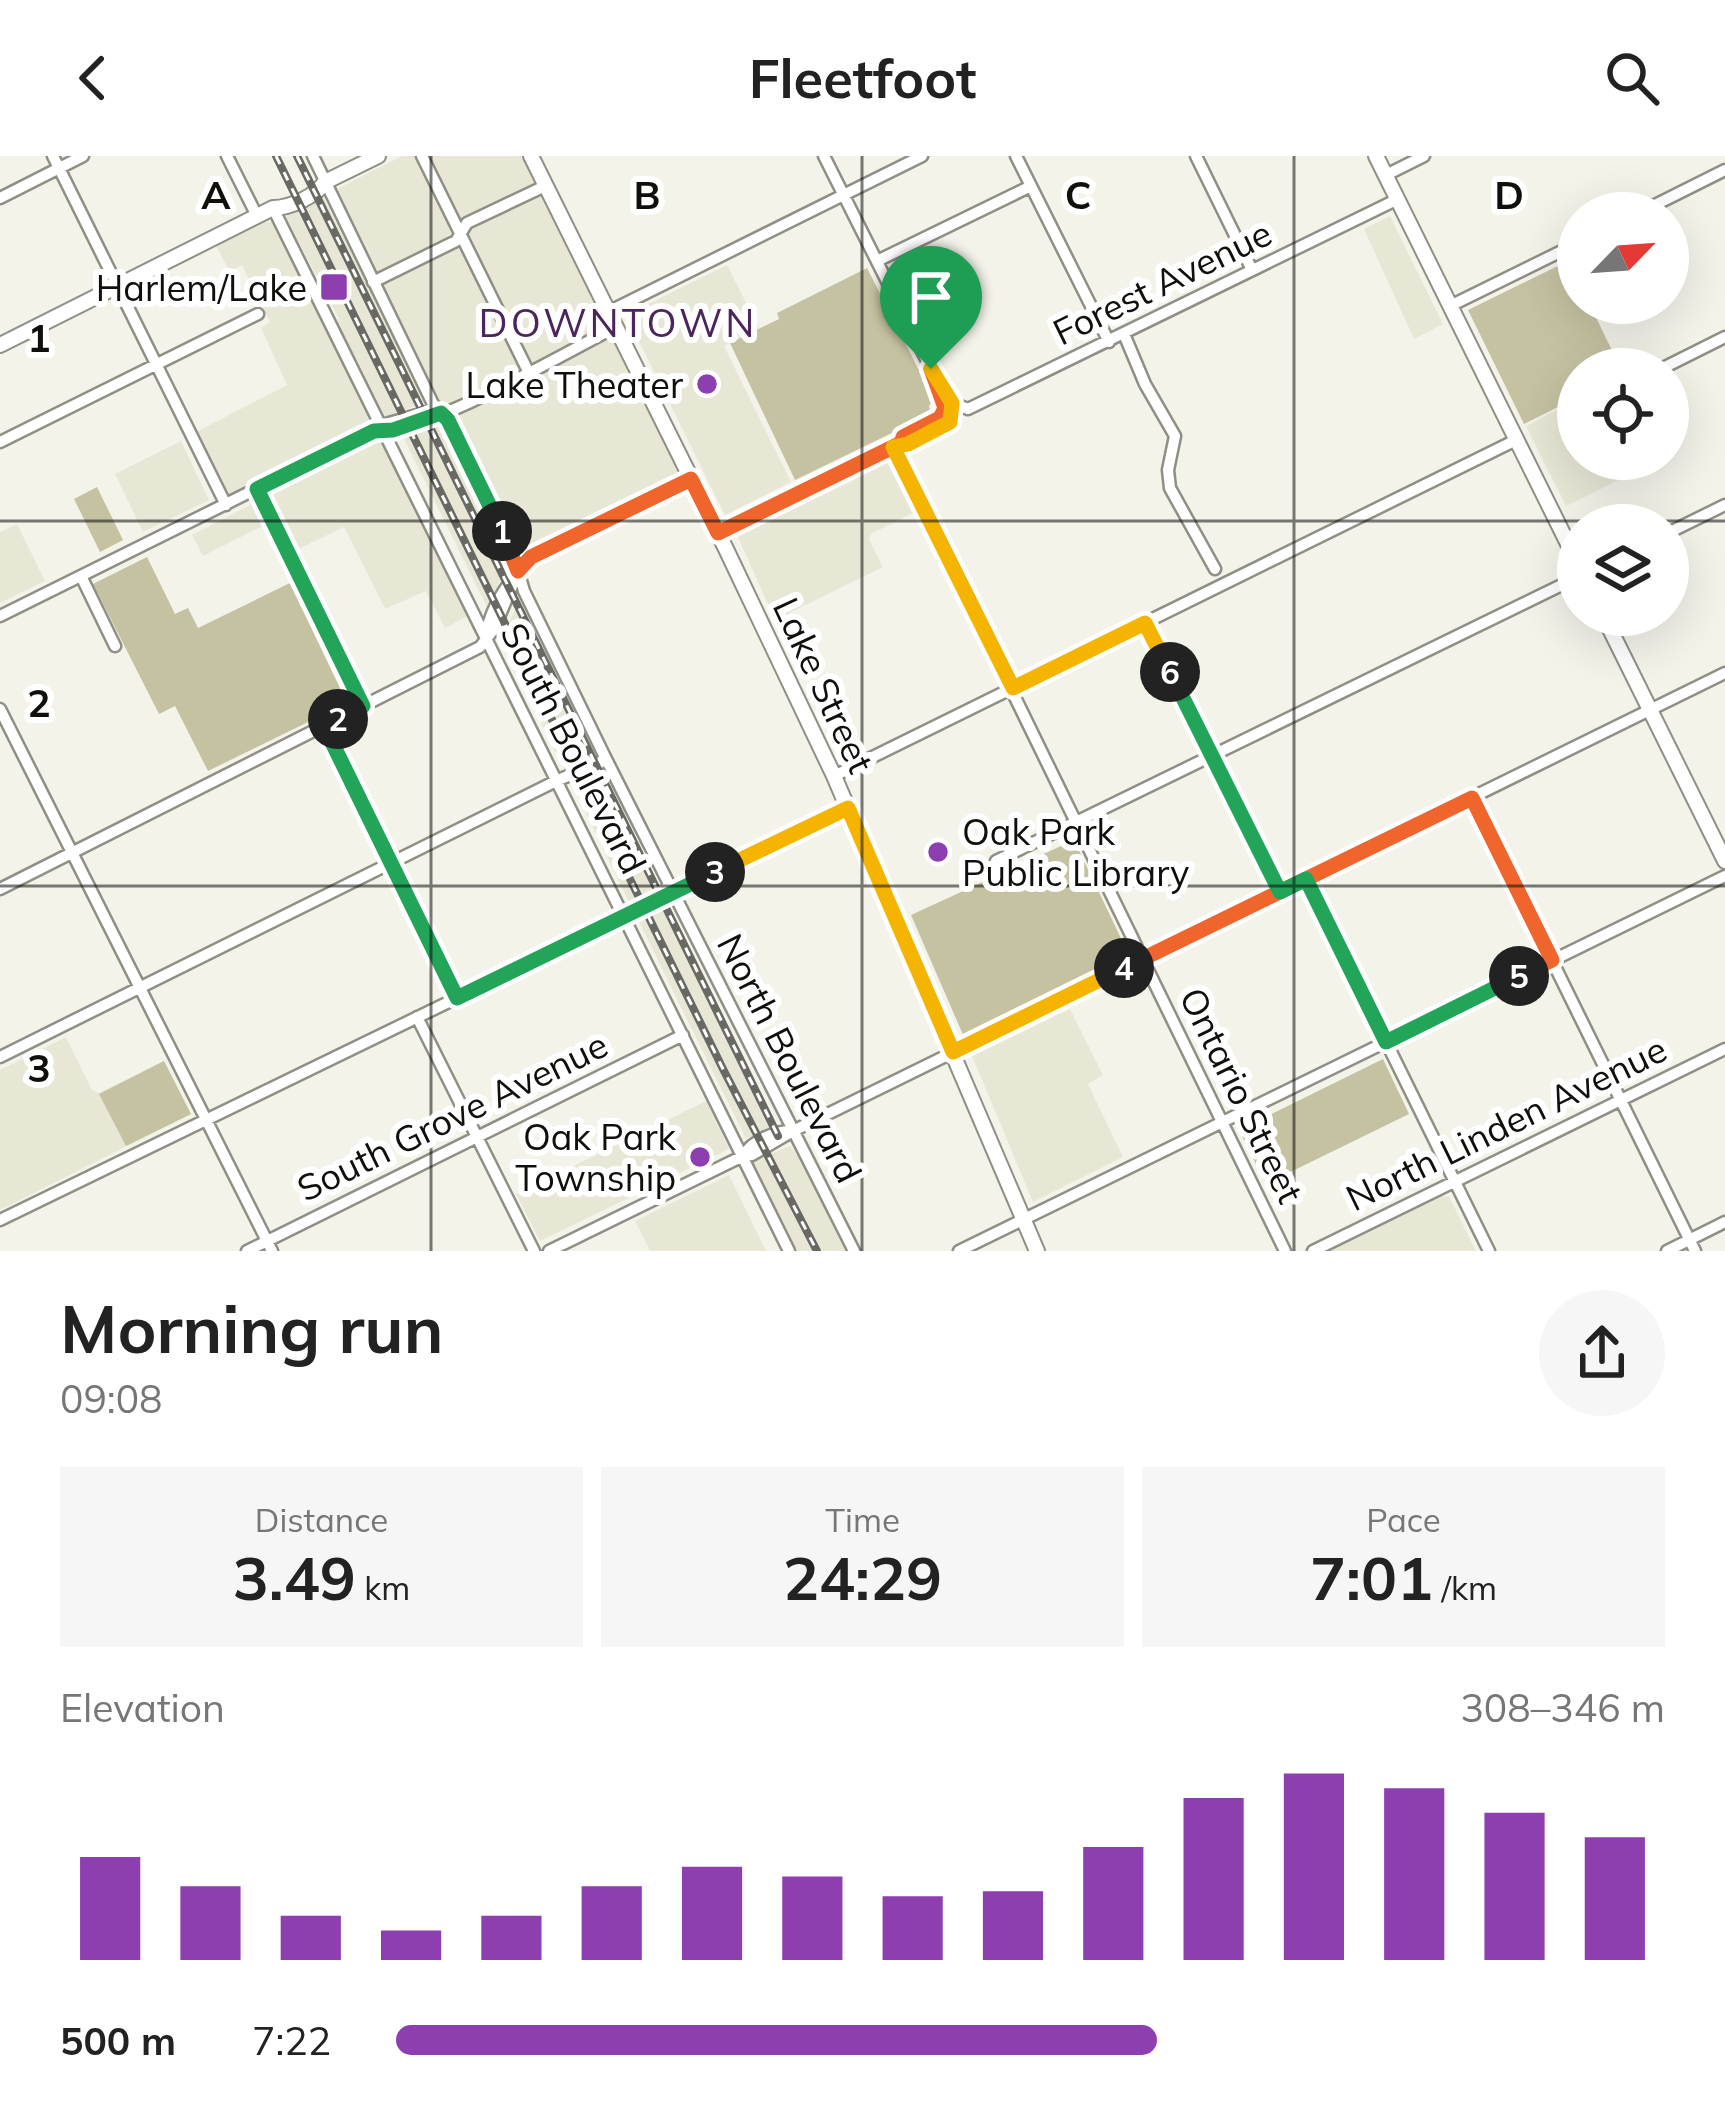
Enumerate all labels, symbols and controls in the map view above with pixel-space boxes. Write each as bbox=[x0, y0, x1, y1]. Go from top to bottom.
text: Fleetfoot bbox=[749, 44, 976, 112]
icon: back bbox=[60, 45, 126, 111]
icon: search bbox=[1599, 45, 1665, 111]
text: A bbox=[201, 170, 231, 219]
text: B bbox=[634, 170, 660, 219]
text: C bbox=[1065, 170, 1091, 219]
text: D bbox=[1494, 170, 1524, 219]
north arrow bbox=[1557, 192, 1689, 324]
map controls bbox=[1557, 192, 1689, 636]
street label: Forest Avenue bbox=[1045, 210, 1279, 354]
pin bbox=[880, 246, 982, 369]
icon: arrive bbox=[898, 264, 964, 330]
place label: Harlem/Lake bbox=[96, 265, 307, 310]
marker: Harlem/Lake bbox=[318, 271, 350, 303]
district label: DOWNTOWN bbox=[479, 298, 757, 347]
text: 1 bbox=[27, 313, 51, 362]
button: locate bbox=[1557, 348, 1689, 480]
place label: Lake Theater bbox=[466, 362, 683, 407]
marker: Lake Theater bbox=[694, 371, 720, 397]
pin: 1 bbox=[472, 501, 532, 561]
button: layers bbox=[1557, 504, 1689, 636]
text: 1 bbox=[492, 510, 512, 551]
street label: Lake Street bbox=[764, 590, 884, 780]
street label: South Boulevard bbox=[491, 615, 657, 881]
pin: 6 bbox=[1140, 642, 1200, 702]
text: 6 bbox=[1160, 651, 1180, 692]
text: 2 bbox=[27, 678, 51, 727]
pin: 2 bbox=[308, 689, 368, 749]
text: 2 bbox=[328, 698, 348, 739]
place label: Oak Park Public Library bbox=[962, 809, 1189, 895]
marker: Oak Park Public Library bbox=[925, 839, 951, 865]
pin: 3 bbox=[685, 842, 745, 902]
text: 3 bbox=[705, 851, 725, 892]
street label: North Boulevard bbox=[708, 926, 872, 1190]
pin: 4 bbox=[1094, 938, 1154, 998]
pin: 5 bbox=[1489, 946, 1549, 1006]
text: 4 bbox=[1114, 947, 1134, 988]
text: 5 bbox=[1509, 955, 1529, 996]
street label: Ontario Street bbox=[1170, 980, 1314, 1210]
street label: South Grove Avenue bbox=[290, 1021, 614, 1211]
street label: North Linden Avenue bbox=[1338, 1026, 1674, 1220]
text: 3 bbox=[27, 1043, 51, 1092]
place label: Oak Park Township bbox=[515, 1114, 676, 1200]
marker: Oak Park Township bbox=[687, 1144, 713, 1170]
text: Morning run bbox=[60, 1287, 443, 1370]
button: share bbox=[1539, 1290, 1665, 1416]
text: 09:08 bbox=[60, 1374, 163, 1423]
text: Distance bbox=[255, 1499, 388, 1540]
text: Time bbox=[825, 1499, 900, 1540]
text: Pace bbox=[1366, 1499, 1441, 1540]
text: 3.49 bbox=[233, 1540, 356, 1615]
text: 24:29 bbox=[783, 1540, 942, 1615]
text: 7:01 bbox=[1310, 1540, 1433, 1615]
text: km bbox=[356, 1567, 410, 1608]
text: /km bbox=[1433, 1567, 1497, 1608]
text: Elevation bbox=[60, 1683, 225, 1732]
text: 308–346 m bbox=[1460, 1683, 1665, 1732]
text: 500 m bbox=[60, 2016, 176, 2065]
text: 7:22 bbox=[252, 2016, 331, 2065]

